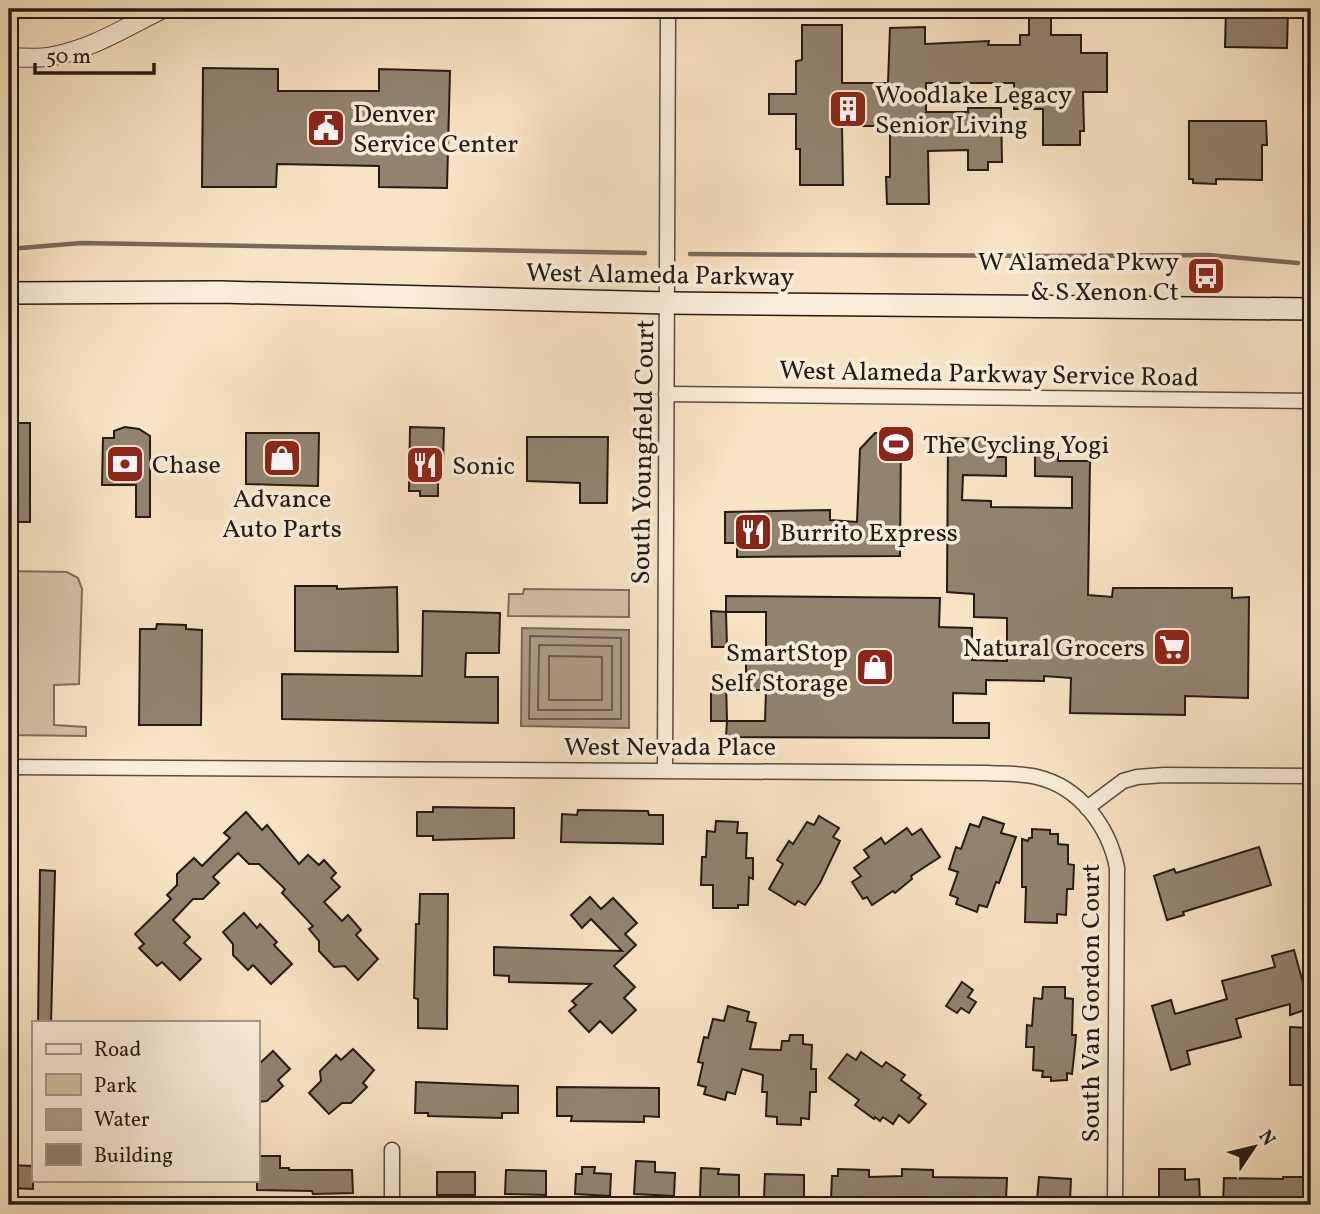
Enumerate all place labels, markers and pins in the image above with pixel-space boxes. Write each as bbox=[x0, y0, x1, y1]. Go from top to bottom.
place label: Woodlake Legacy Senior Living bbox=[875, 78, 1072, 144]
building icon: Woodlake Legacy Senior Living bbox=[827, 88, 869, 130]
place label: Denver Service Center bbox=[353, 97, 518, 163]
public building icon: Denver Service Center bbox=[305, 107, 347, 149]
place label: W Alameda Pkwy & S Xenon Ct bbox=[978, 245, 1179, 311]
bus stop icon: W Alameda Pkwy & S Xenon Ct bbox=[1185, 255, 1227, 297]
sports icon: The Cycling Yogi bbox=[875, 423, 917, 465]
place label: The Cycling Yogi bbox=[923, 428, 1109, 464]
shop icon: Advance Auto Parts bbox=[261, 437, 303, 479]
bank icon: Chase bbox=[104, 443, 146, 485]
restaurant icon: Sonic bbox=[404, 444, 446, 486]
place label: Chase bbox=[152, 448, 221, 484]
place label: Sonic bbox=[452, 449, 515, 485]
place label: Advance Auto Parts bbox=[222, 482, 342, 548]
restaurant icon: Burrito Express bbox=[732, 511, 774, 553]
place label: Burrito Express bbox=[780, 516, 958, 552]
supermarket icon: Natural Grocers bbox=[1151, 626, 1193, 668]
place label: Natural Grocers bbox=[963, 631, 1145, 667]
place label: SmartStop Self Storage bbox=[710, 636, 848, 702]
shop icon: SmartStop Self Storage bbox=[854, 646, 896, 688]

